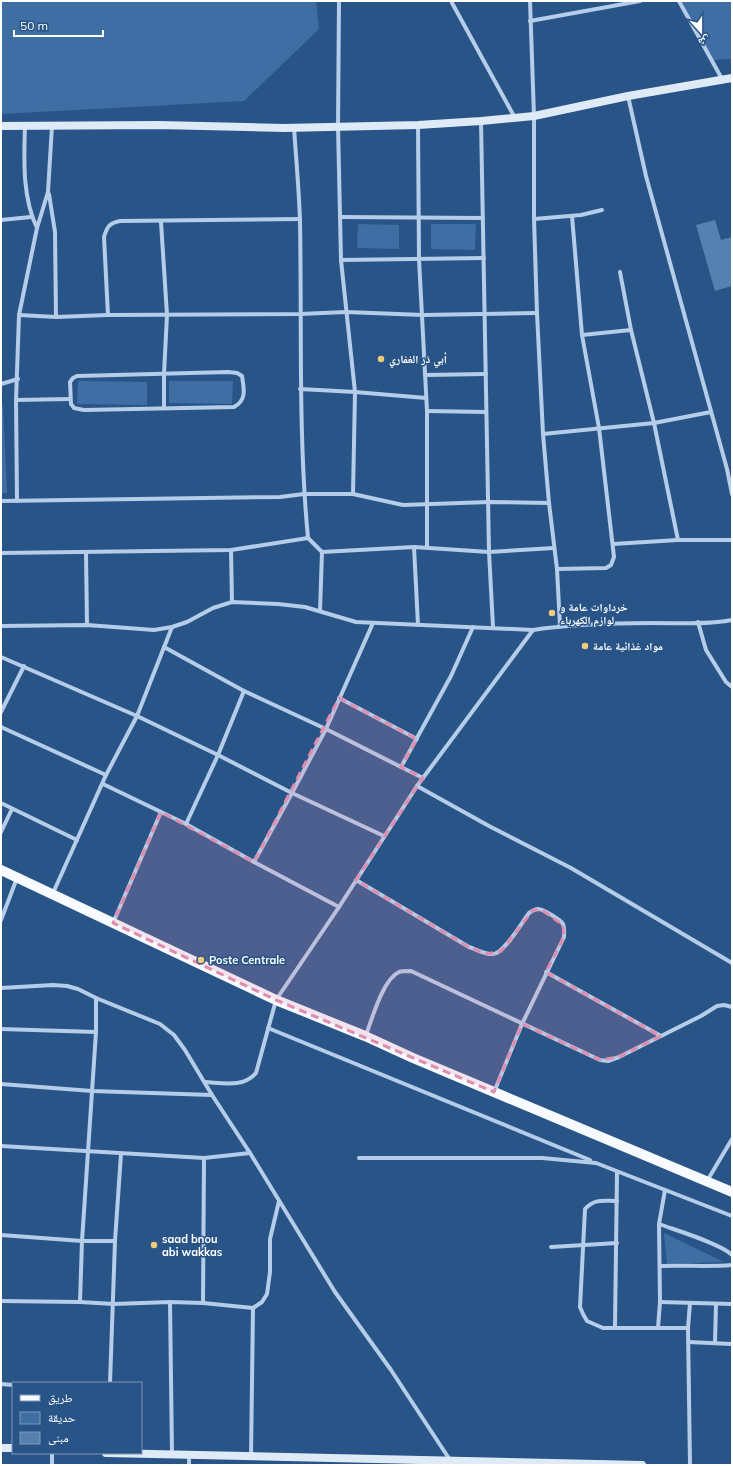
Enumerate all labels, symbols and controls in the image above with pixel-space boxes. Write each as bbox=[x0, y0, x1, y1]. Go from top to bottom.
scale bar bbox=[14, 12, 103, 38]
north arrow bbox=[681, 12, 721, 52]
text: 50 m bbox=[20, 18, 48, 33]
text: ش bbox=[696, 32, 713, 50]
place label: أبي ذر الغفاري bbox=[389, 352, 447, 368]
marker: أبي ذر الغفاري bbox=[376, 354, 386, 364]
place label: خرداوات عامة و لوازم الكهرباء bbox=[560, 600, 628, 628]
marker: خرداوات عامة و لوازم الكهرباء bbox=[547, 608, 557, 618]
place label: مواد غذائية عامة bbox=[593, 639, 663, 653]
marker: مواد غذائية عامة bbox=[580, 641, 590, 651]
place label: Poste Centrale bbox=[209, 953, 285, 967]
marker: Poste Centrale bbox=[196, 955, 206, 965]
place label: saad bnou abi wakkas bbox=[162, 1232, 223, 1259]
marker: saad bnou abi wakkas bbox=[149, 1240, 159, 1250]
legend bbox=[12, 1382, 142, 1454]
text: طريق bbox=[48, 1390, 73, 1405]
text: حديقة bbox=[48, 1410, 76, 1425]
text: مبنى bbox=[48, 1430, 69, 1445]

